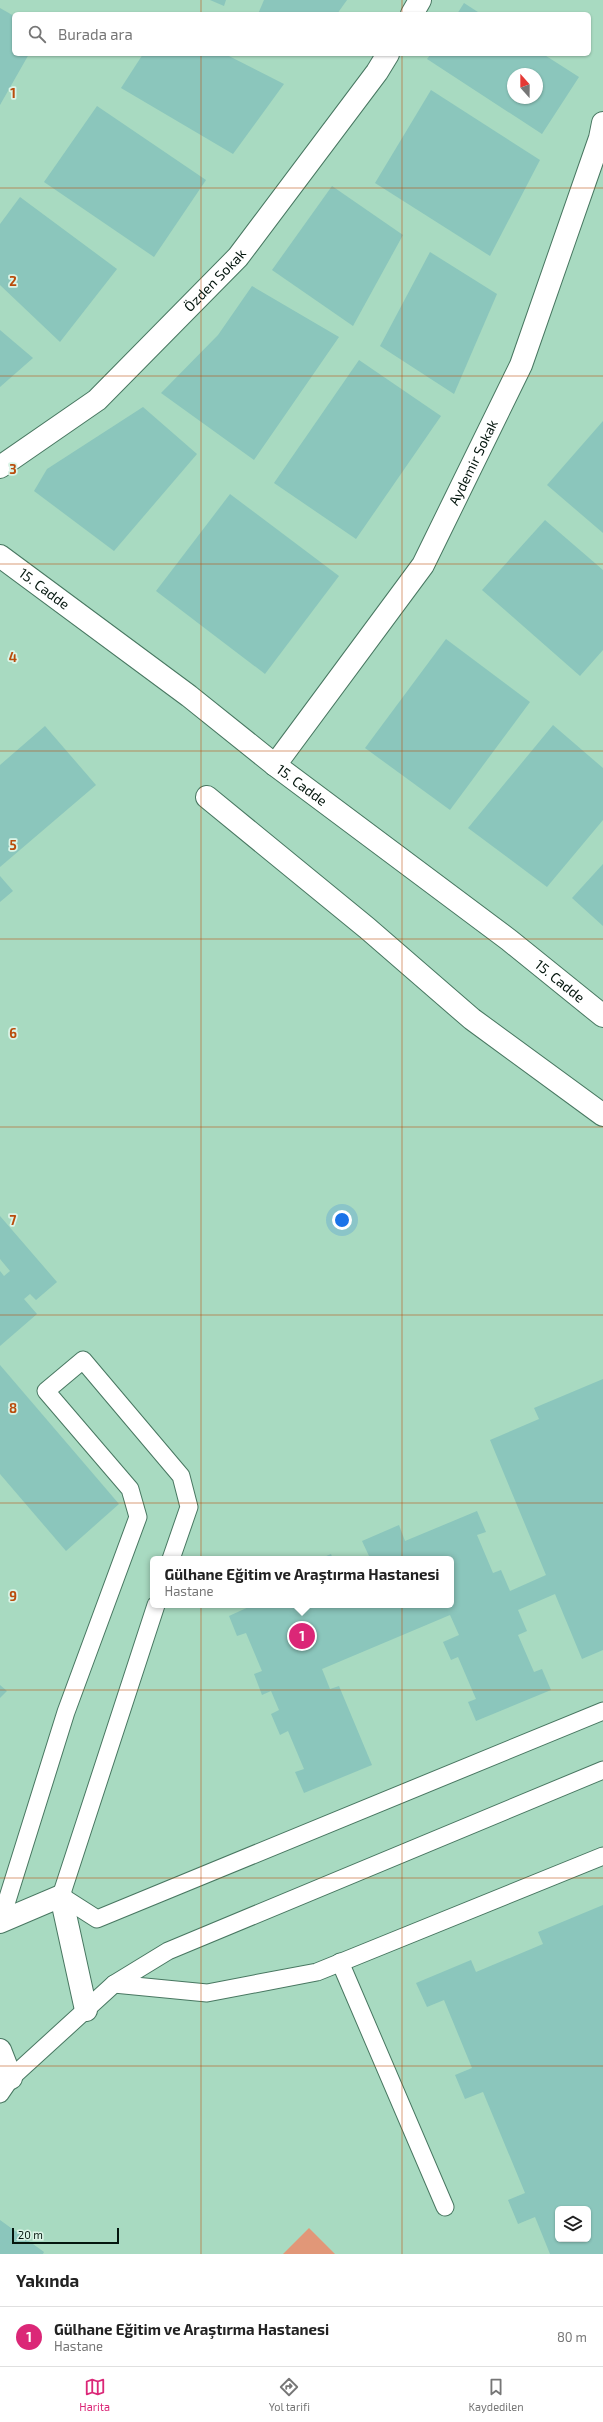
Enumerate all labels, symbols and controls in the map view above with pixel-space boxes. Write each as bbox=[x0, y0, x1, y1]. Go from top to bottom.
search box bbox=[12, 12, 591, 56]
icon: search bbox=[26, 23, 48, 45]
text: Burada ara bbox=[58, 25, 133, 43]
north arrow bbox=[507, 68, 543, 104]
text: 1 bbox=[10, 85, 16, 101]
street label: Özden Sokak bbox=[180, 245, 249, 315]
text: 2 bbox=[9, 273, 17, 289]
street label: Aydemir Sokak bbox=[445, 417, 501, 508]
text: 3 bbox=[9, 461, 17, 477]
street label: 15. Cadde bbox=[16, 564, 73, 613]
text: 4 bbox=[9, 649, 17, 665]
street label: 15. Cadde bbox=[274, 760, 331, 809]
text: 5 bbox=[9, 837, 17, 853]
street label: 15. Cadde bbox=[532, 956, 588, 1006]
text: 6 bbox=[9, 1025, 17, 1041]
your location bbox=[332, 1210, 352, 1230]
text: 7 bbox=[10, 1212, 17, 1228]
text: 8 bbox=[9, 1400, 17, 1416]
popup bbox=[150, 1556, 454, 1608]
text: Gülhane Eğitim ve Araştırma Hastanesi bbox=[164, 1565, 440, 1583]
text: Hastane bbox=[164, 1583, 214, 1599]
text: 9 bbox=[9, 1588, 17, 1604]
pin: 1 bbox=[289, 1621, 315, 1651]
map controls bbox=[555, 2206, 591, 2242]
button: layers bbox=[555, 2206, 591, 2242]
scale bar bbox=[12, 2226, 119, 2245]
text: 20 m bbox=[18, 2228, 43, 2241]
text: Yakında bbox=[16, 2270, 79, 2290]
text: Gülhane Eğitim ve Araştırma Hastanesi bbox=[54, 2320, 329, 2338]
text: 1 bbox=[26, 2329, 32, 2345]
text: 80 m bbox=[557, 2329, 587, 2345]
text: Hastane bbox=[54, 2338, 103, 2354]
tab: Harita bbox=[79, 2376, 110, 2413]
tab: Yol tarifi bbox=[269, 2376, 310, 2413]
tab: Kaydedilen bbox=[469, 2376, 524, 2413]

